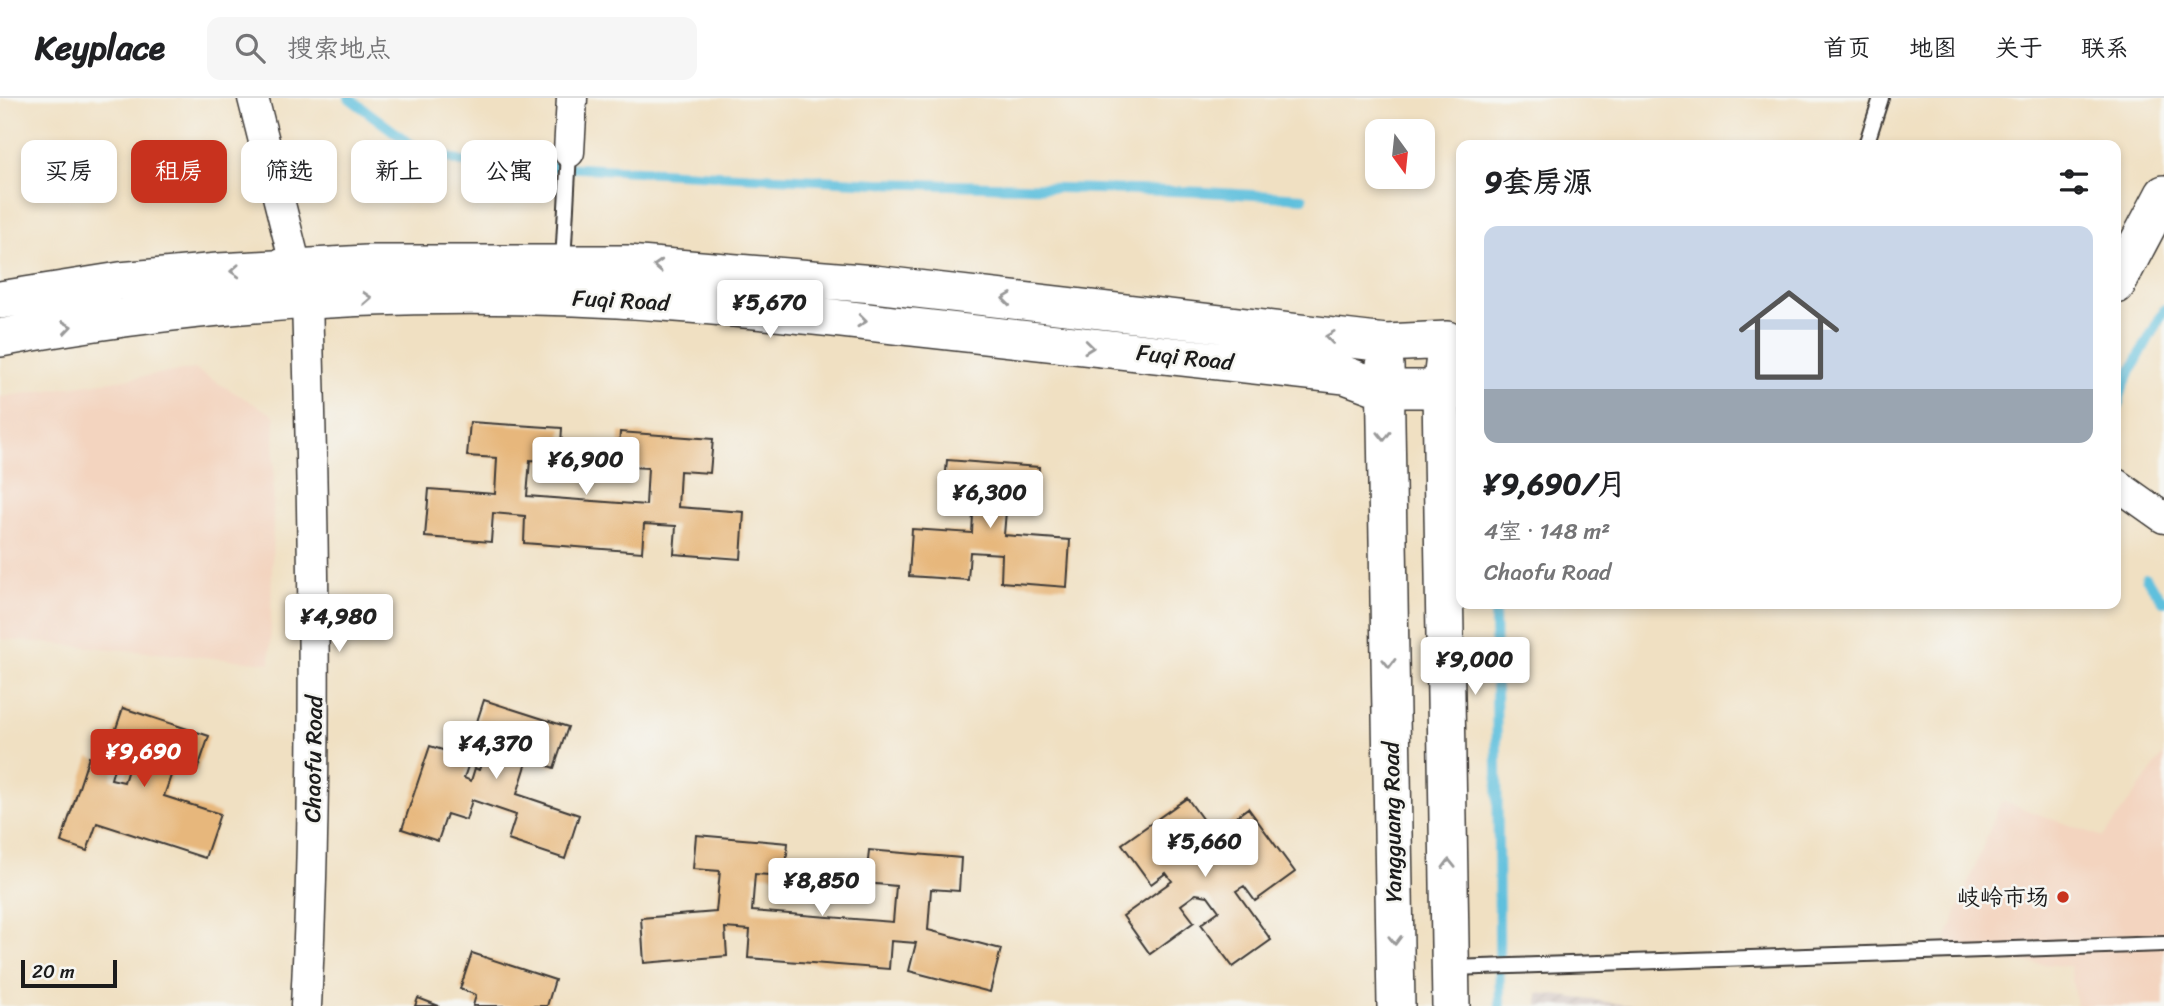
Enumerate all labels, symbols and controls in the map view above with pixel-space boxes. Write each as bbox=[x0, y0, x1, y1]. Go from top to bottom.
search box bbox=[207, 17, 697, 80]
text: Keyplace bbox=[35, 19, 165, 77]
text: 搜索地点 bbox=[287, 25, 391, 71]
text: 首页 bbox=[1823, 27, 1871, 69]
text: 地图 bbox=[1909, 27, 1957, 69]
text: 关于 bbox=[1995, 27, 2043, 69]
text: 联系 bbox=[2081, 27, 2129, 69]
icon: search bbox=[231, 29, 269, 67]
north arrow bbox=[1365, 119, 1435, 189]
map controls bbox=[1365, 119, 1435, 189]
chip: 买房 bbox=[21, 140, 117, 203]
chip: 租房 bbox=[131, 140, 227, 203]
chip: 筛选 bbox=[241, 140, 337, 203]
chip: 新上 bbox=[351, 140, 447, 203]
chip: 公寓 bbox=[461, 140, 557, 203]
text: 9套房源 bbox=[1484, 155, 1592, 209]
icon: filters bbox=[2055, 163, 2093, 201]
one-way arrow bbox=[652, 259, 663, 274]
one-way arrow bbox=[229, 263, 240, 278]
icon: home bbox=[1726, 272, 1852, 398]
street label: Fuqi Road bbox=[571, 277, 673, 324]
pin: ¥5,670 bbox=[713, 280, 827, 340]
text: ¥5,670 bbox=[733, 282, 807, 323]
one-way arrow bbox=[361, 290, 372, 305]
one-way arrow bbox=[1001, 292, 1012, 307]
one-way arrow bbox=[857, 314, 868, 329]
one-way arrow bbox=[61, 319, 73, 334]
one-way arrow bbox=[1324, 329, 1336, 344]
street label: Fuqi Road bbox=[1134, 332, 1237, 383]
one-way arrow bbox=[1083, 339, 1094, 354]
one-way arrow bbox=[1377, 431, 1392, 442]
pin: ¥6,900 bbox=[529, 438, 643, 497]
text: ¥6,900 bbox=[548, 439, 624, 480]
text: ¥9,690/月 bbox=[1484, 457, 1626, 511]
pin: ¥6,300 bbox=[933, 470, 1047, 530]
text: ¥6,300 bbox=[953, 472, 1027, 513]
text: 4室 · 148 m² bbox=[1484, 511, 1610, 552]
text: Chaofu Road bbox=[1484, 552, 1611, 593]
pin: ¥4,980 bbox=[282, 594, 396, 654]
text: ¥4,980 bbox=[301, 596, 377, 637]
pin: ¥9,000 bbox=[1418, 638, 1532, 697]
text: ¥9,000 bbox=[1437, 639, 1513, 680]
one-way arrow bbox=[1381, 659, 1397, 669]
street label: Chaofu Road bbox=[292, 693, 335, 823]
pin: ¥4,370 bbox=[439, 722, 553, 781]
text: ¥4,370 bbox=[459, 723, 533, 764]
pin: ¥9,690 bbox=[87, 730, 201, 789]
text: ¥9,690 bbox=[107, 731, 181, 772]
street label: Yangguang Road bbox=[1371, 739, 1414, 903]
pin: ¥5,660 bbox=[1148, 820, 1262, 879]
text: ¥5,660 bbox=[1168, 821, 1242, 862]
pin: ¥8,850 bbox=[765, 858, 879, 918]
one-way arrow bbox=[1441, 859, 1457, 869]
text: ¥8,850 bbox=[784, 860, 860, 901]
place label: 岐岭市场 bbox=[1957, 877, 2049, 918]
marker: 岐岭市场 bbox=[2055, 889, 2071, 905]
one-way arrow bbox=[1387, 934, 1402, 945]
text: 20 m bbox=[32, 955, 75, 988]
scale bar bbox=[21, 957, 117, 989]

